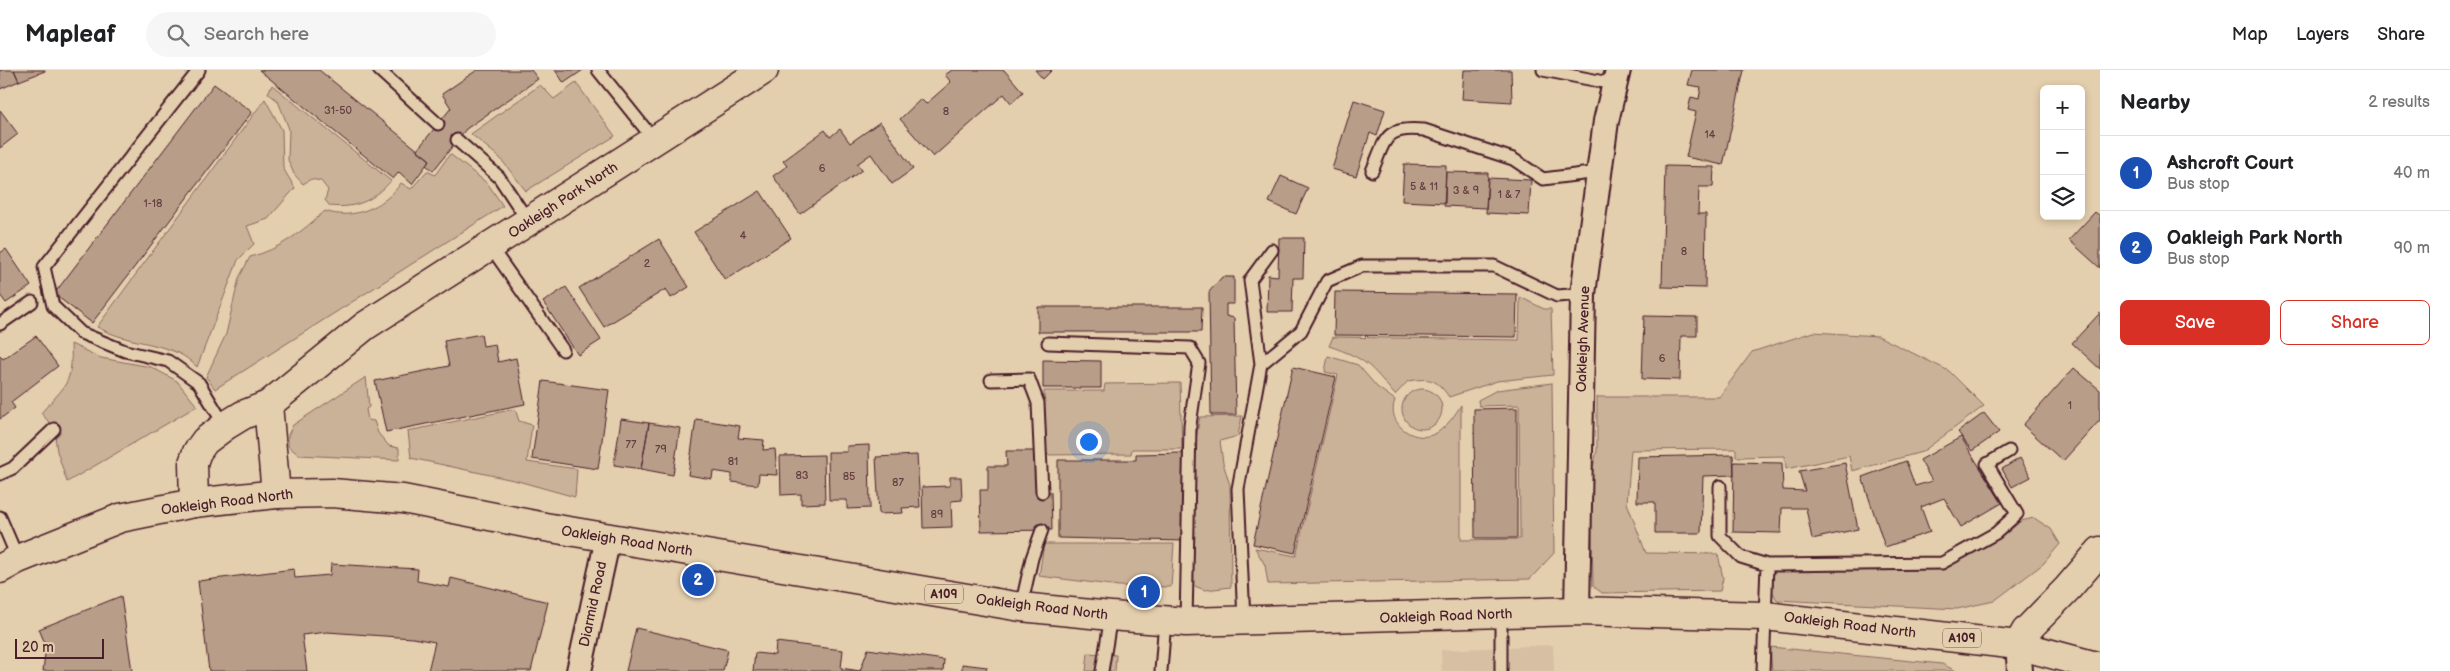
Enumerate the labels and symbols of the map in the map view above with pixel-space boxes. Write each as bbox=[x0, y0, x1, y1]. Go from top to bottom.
house number: 31-50 bbox=[324, 104, 352, 117]
house number: 8 bbox=[943, 105, 949, 118]
house number: 14 bbox=[1705, 128, 1716, 141]
street label: Oakleigh Park North bbox=[505, 158, 621, 242]
house number: 6 bbox=[819, 162, 826, 175]
house number: 5 & 11 bbox=[1410, 180, 1438, 193]
house number: 3 & 9 bbox=[1453, 184, 1479, 197]
house number: 1 & 7 bbox=[1498, 188, 1521, 201]
house number: 1-18 bbox=[144, 197, 162, 210]
house number: 4 bbox=[740, 229, 747, 242]
house number: 8 bbox=[1681, 245, 1687, 258]
house number: 2 bbox=[644, 257, 651, 270]
street label: Oakleigh Avenue bbox=[1573, 286, 1593, 392]
house number: 6 bbox=[1659, 352, 1666, 365]
house number: 1 bbox=[2068, 399, 2072, 412]
your location bbox=[1076, 429, 1102, 455]
house number: 77 bbox=[626, 438, 637, 451]
house number: 79 bbox=[655, 443, 667, 456]
house number: 81 bbox=[728, 455, 738, 468]
house number: 83 bbox=[795, 469, 809, 482]
house number: 85 bbox=[843, 470, 855, 483]
house number: 87 bbox=[892, 476, 904, 489]
street label: Oakleigh Road North bbox=[160, 485, 294, 519]
house number: 89 bbox=[931, 508, 943, 521]
street label: Oakleigh Road North bbox=[560, 522, 694, 560]
street label: Diarmid Road bbox=[576, 560, 610, 648]
pin: 2 bbox=[682, 561, 714, 599]
pin: 1 bbox=[1128, 573, 1160, 611]
road number: A109 bbox=[925, 584, 963, 604]
street label: Oakleigh Road North bbox=[975, 590, 1109, 624]
street label: Oakleigh Road North bbox=[1379, 605, 1513, 627]
street label: Oakleigh Road North bbox=[1783, 608, 1917, 642]
road number: A109 bbox=[1943, 628, 1981, 648]
scale bar bbox=[15, 636, 104, 659]

